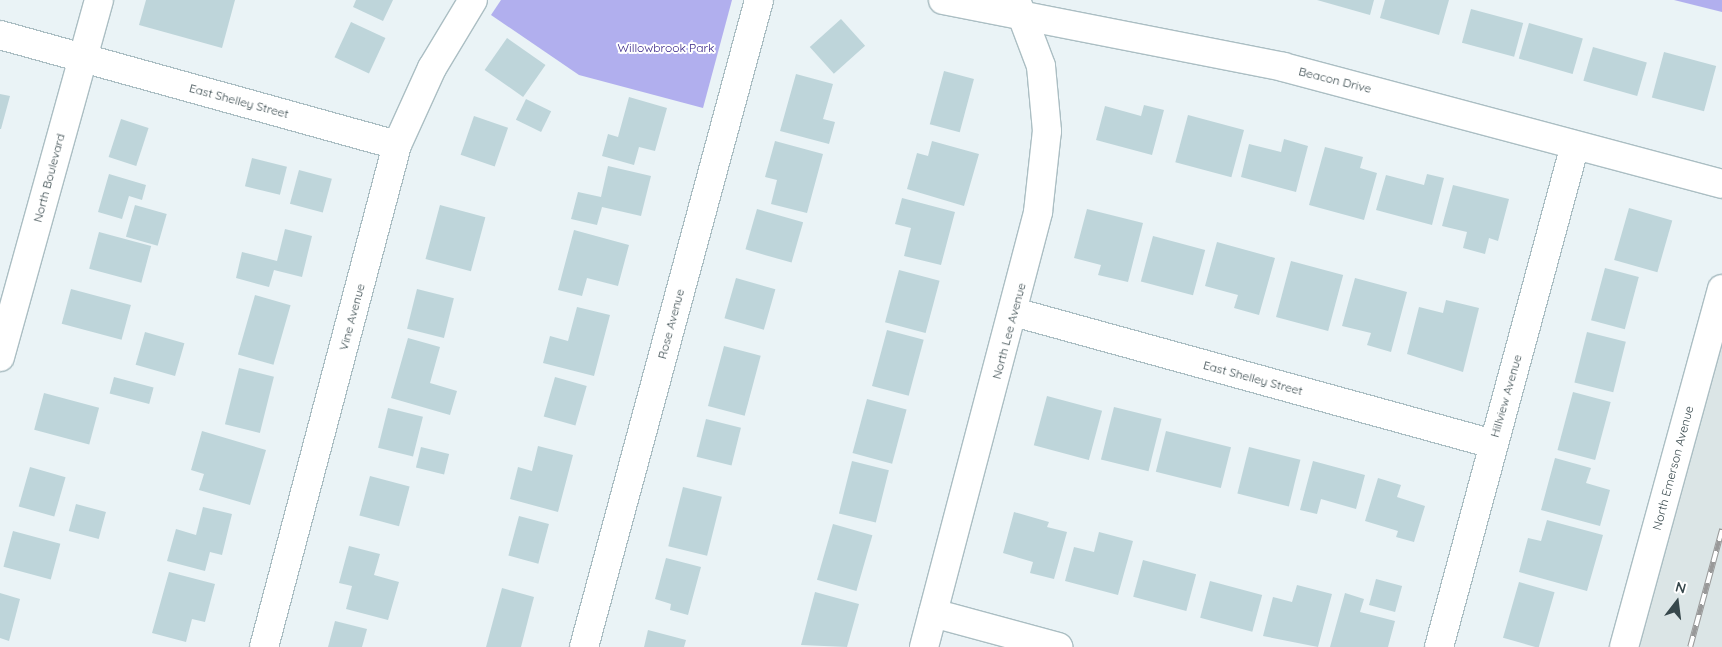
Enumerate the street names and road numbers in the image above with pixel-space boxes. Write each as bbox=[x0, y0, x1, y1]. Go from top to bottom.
street label: Beacon Drive bbox=[1297, 64, 1373, 96]
street label: East Shelley Street bbox=[188, 81, 290, 121]
street label: North Boulevard bbox=[30, 132, 68, 224]
street label: North Lee Avenue bbox=[989, 281, 1029, 381]
street label: Vine Avenue bbox=[336, 282, 368, 352]
street label: Rose Avenue bbox=[655, 287, 687, 361]
street label: Hillview Avenue bbox=[1487, 353, 1525, 439]
street label: East Shelley Street bbox=[1202, 358, 1304, 398]
street label: North Emerson Avenue bbox=[1649, 404, 1697, 532]

